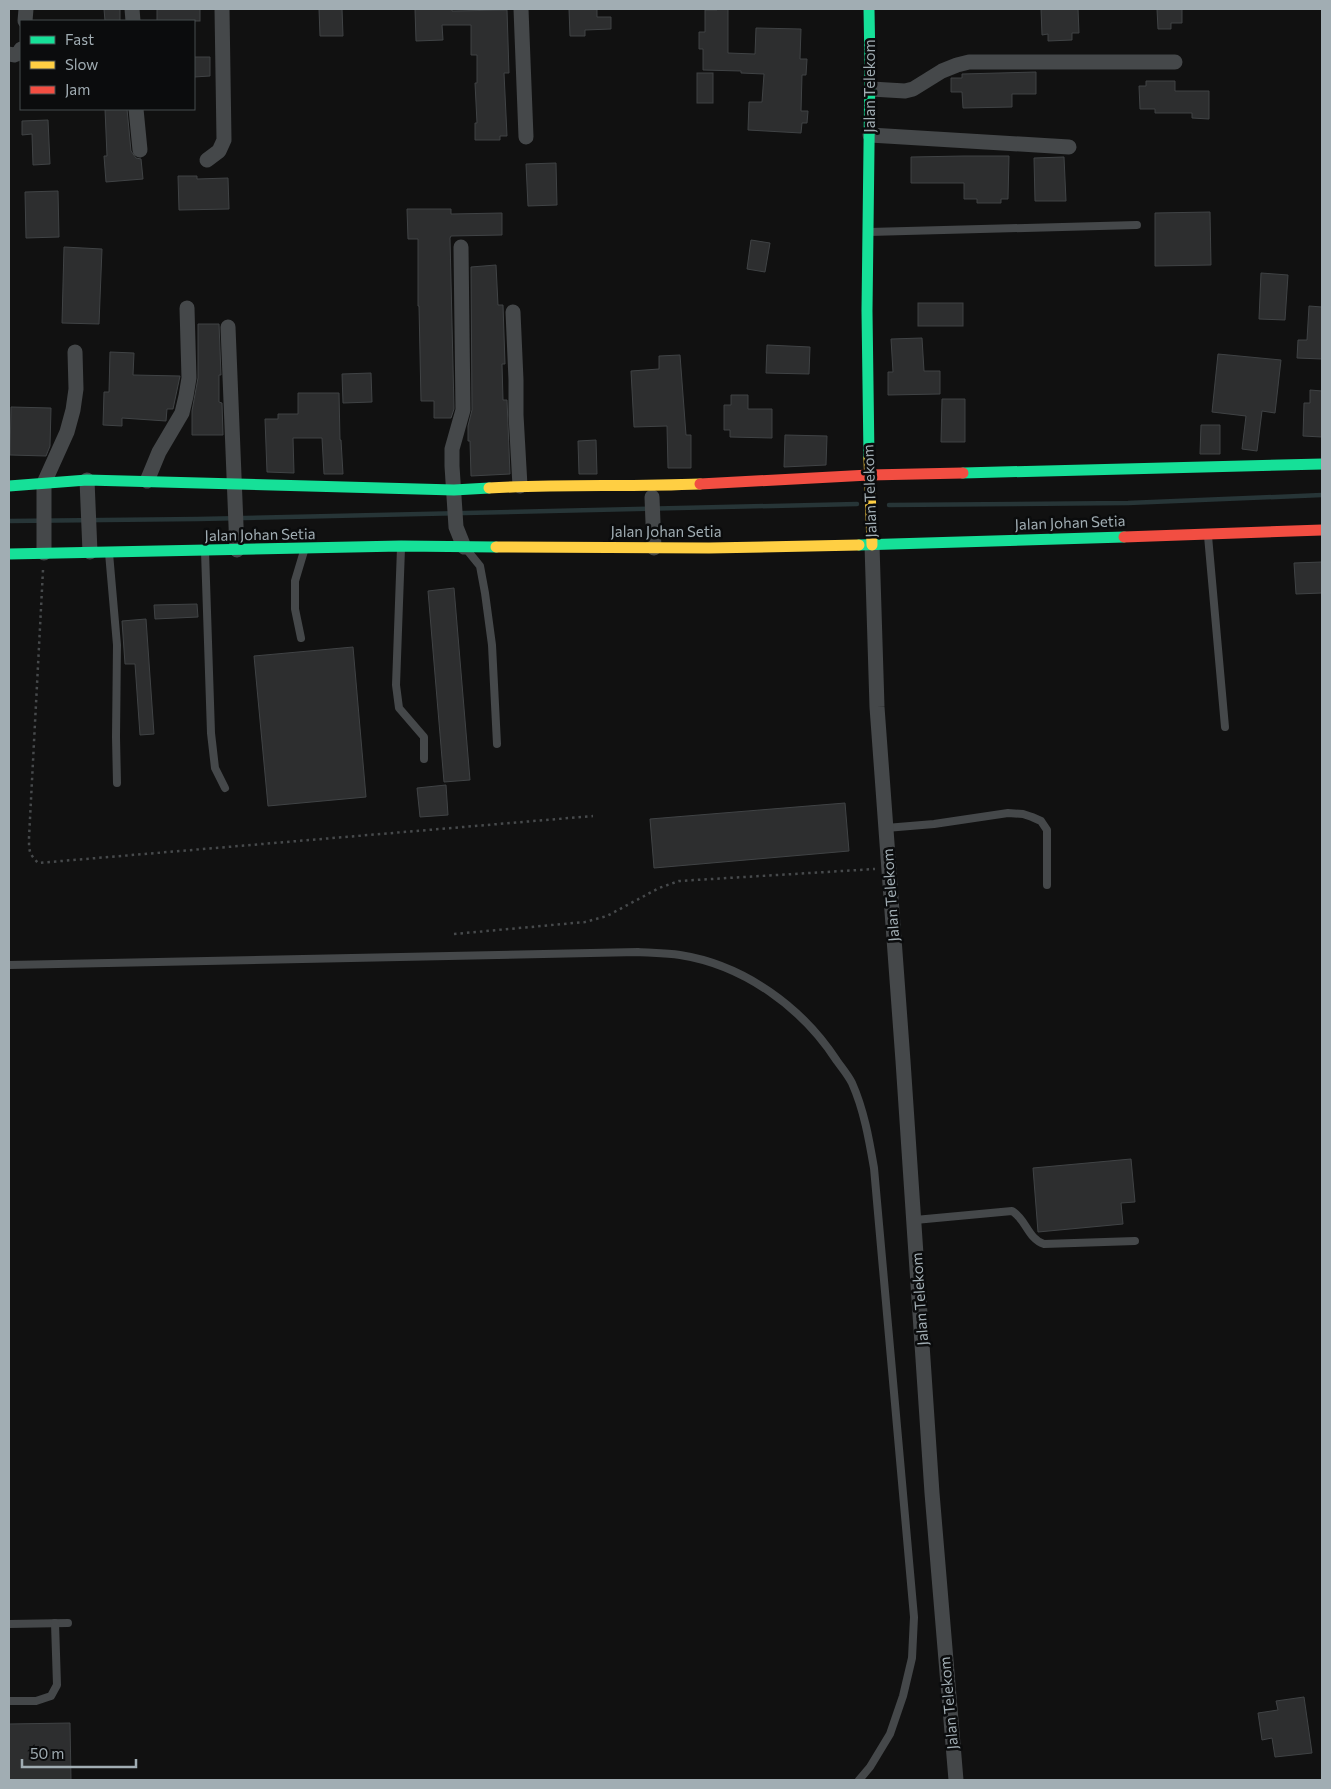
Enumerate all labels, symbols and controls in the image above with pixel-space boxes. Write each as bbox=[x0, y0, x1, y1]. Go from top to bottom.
legend bbox=[20, 20, 195, 110]
text: Fast bbox=[65, 30, 94, 48]
street label: Jalan Telekom bbox=[860, 39, 878, 133]
text: Slow bbox=[65, 55, 98, 73]
text: Jam bbox=[65, 80, 90, 98]
street label: Jalan Telekom bbox=[858, 444, 880, 538]
street label: Jalan Johan Setia bbox=[1014, 511, 1126, 533]
street label: Jalan Johan Setia bbox=[610, 522, 722, 540]
street label: Jalan Johan Setia bbox=[204, 524, 316, 544]
street label: Jalan Telekom bbox=[878, 848, 902, 942]
street label: Jalan Telekom bbox=[907, 1252, 931, 1346]
street label: Jalan Telekom bbox=[935, 1656, 961, 1750]
scale bar bbox=[22, 1736, 136, 1768]
text: 50 m bbox=[30, 1744, 64, 1762]

